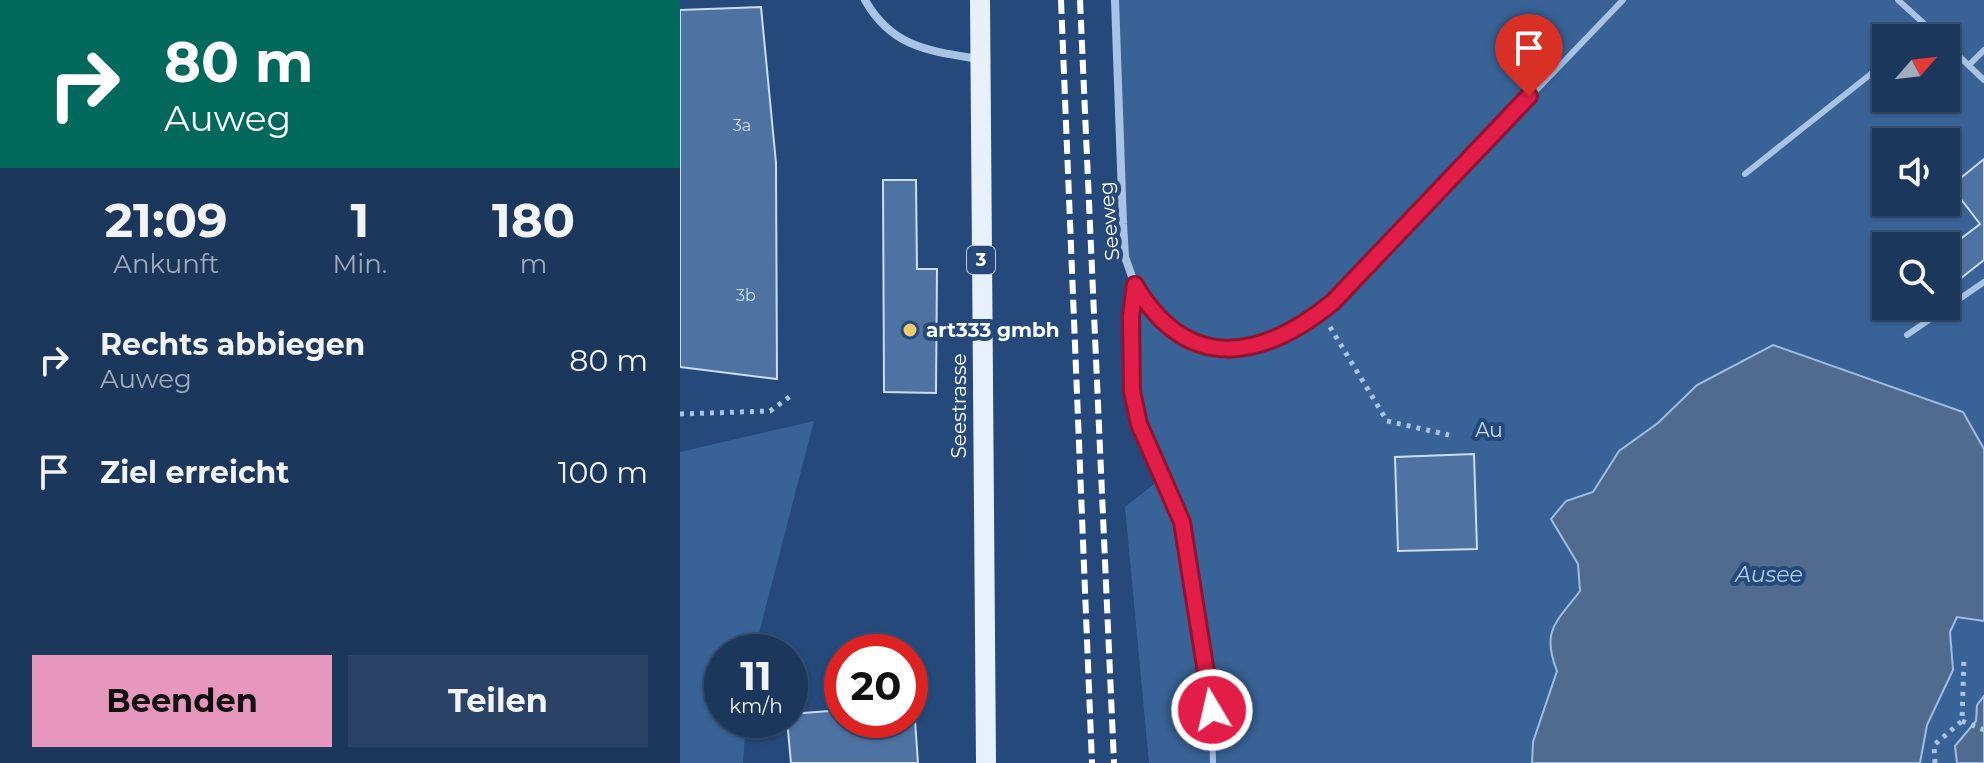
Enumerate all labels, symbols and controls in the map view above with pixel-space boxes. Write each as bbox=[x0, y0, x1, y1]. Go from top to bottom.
pin bbox=[1495, 14.0, 1563, 96]
north arrow bbox=[1872, 24, 1960, 112]
map controls bbox=[1872, 24, 1960, 320]
icon: arrive bbox=[1507, 26, 1551, 70]
text: 80 m bbox=[164, 28, 314, 96]
icon: right bbox=[32, 32, 136, 136]
text: Auweg bbox=[164, 96, 291, 140]
house number: 3a bbox=[733, 116, 751, 135]
button: sound bbox=[1872, 128, 1960, 216]
street label: Seeweg bbox=[1094, 180, 1124, 262]
text: 21:09 bbox=[105, 191, 228, 249]
text: 1 bbox=[350, 191, 369, 249]
text: 180 bbox=[492, 191, 575, 249]
button: search bbox=[1872, 232, 1960, 320]
road number: 3 bbox=[967, 246, 995, 274]
text: Ankunft bbox=[113, 248, 219, 280]
text: Min. bbox=[332, 248, 387, 280]
text: m bbox=[520, 248, 547, 280]
house number: 3b bbox=[736, 286, 756, 305]
place label: art333 gmbh bbox=[926, 318, 1060, 342]
marker: art333 gmbh bbox=[901, 321, 919, 339]
text: Rechts abbiegen bbox=[100, 326, 365, 363]
icon: right bbox=[32, 338, 76, 382]
text: 80 m bbox=[569, 342, 648, 379]
street label: Seestrasse bbox=[947, 354, 971, 458]
text: Auweg bbox=[100, 363, 192, 395]
park label: Au bbox=[1475, 418, 1503, 442]
icon: arrive bbox=[32, 450, 76, 494]
text: Ziel erreicht bbox=[100, 454, 289, 491]
text: 100 m bbox=[558, 454, 648, 491]
water label: Ausee bbox=[1733, 561, 1803, 588]
speed limit sign: 20 bbox=[824, 634, 928, 738]
text: 11 bbox=[740, 651, 772, 700]
button: Beenden bbox=[32, 655, 332, 747]
button: Teilen bbox=[348, 655, 648, 747]
position arrow bbox=[1170, 668, 1254, 752]
text: km/h bbox=[729, 694, 783, 718]

